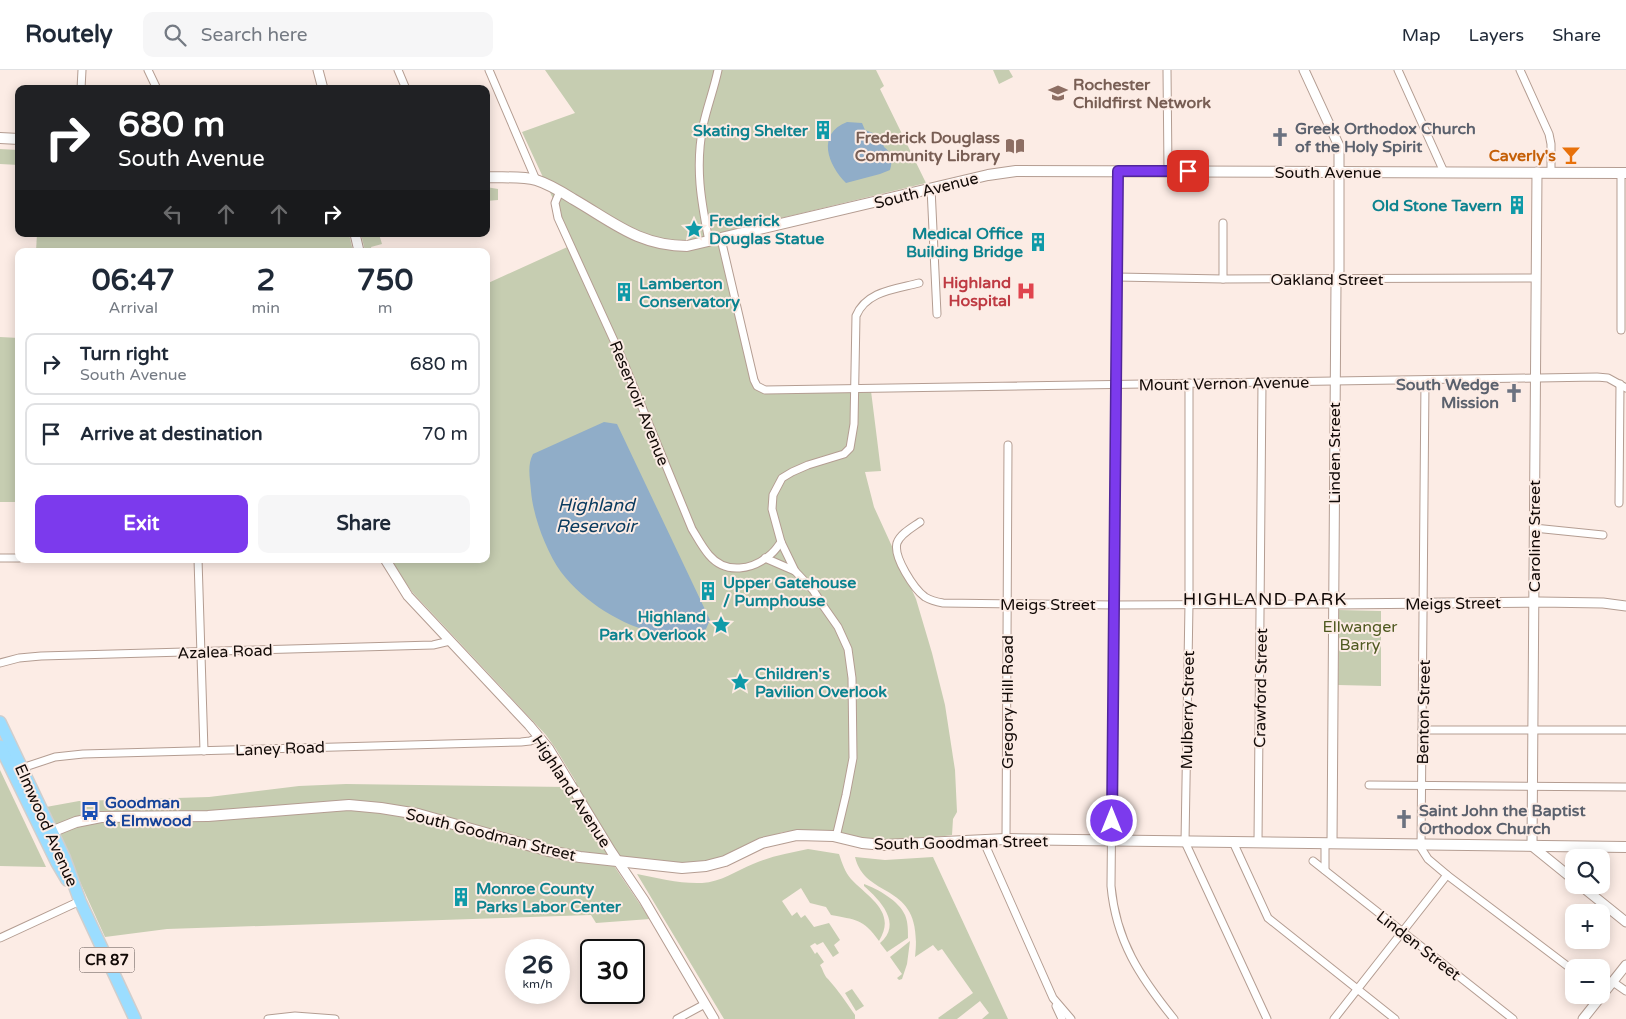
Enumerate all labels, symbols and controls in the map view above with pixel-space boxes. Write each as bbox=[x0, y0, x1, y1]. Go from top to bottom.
search box bbox=[143, 12, 493, 57]
text: Routely bbox=[25, 20, 113, 49]
icon: search bbox=[161, 21, 189, 49]
text: Search here bbox=[201, 24, 308, 46]
text: Map bbox=[1402, 24, 1441, 46]
text: Layers bbox=[1469, 24, 1524, 46]
text: Share bbox=[1552, 24, 1601, 46]
place label: Rochester Childfirst Network bbox=[1073, 75, 1211, 113]
school or university icon: Rochester Childfirst Network bbox=[1047, 82, 1069, 104]
text: 680 m bbox=[118, 104, 225, 146]
icon: right bbox=[35, 105, 100, 170]
building icon: Skating Shelter bbox=[812, 119, 834, 141]
place label: Greek Orthodox Church of the Holy Spirit bbox=[1295, 119, 1476, 157]
place label: Skating Shelter bbox=[693, 121, 809, 141]
church icon: Greek Orthodox Church of the Holy Spirit bbox=[1269, 126, 1291, 148]
place label: Frederick Douglass Community Library bbox=[855, 128, 1000, 166]
library icon: Frederick Douglass Community Library bbox=[1004, 135, 1026, 157]
bar icon: Caverly's bbox=[1560, 144, 1582, 166]
text: South Avenue bbox=[118, 146, 265, 172]
place label: Caverly's bbox=[1489, 146, 1556, 166]
pin bbox=[1167, 150, 1209, 192]
icon: arrive bbox=[1174, 157, 1202, 185]
street label: South Avenue bbox=[1275, 163, 1381, 183]
street label: South Avenue bbox=[872, 168, 980, 214]
building icon: Old Stone Tavern bbox=[1506, 194, 1528, 216]
place label: Old Stone Tavern bbox=[1372, 196, 1502, 216]
icon: left bbox=[159, 200, 187, 228]
icon: ahead bbox=[212, 200, 240, 228]
icon: ahead bbox=[265, 200, 293, 228]
icon: right bbox=[318, 200, 346, 228]
place label: Frederick Douglas Statue bbox=[709, 211, 824, 249]
place icon: Frederick Douglas Statue bbox=[683, 218, 705, 240]
place label: Medical Office Building Bridge bbox=[906, 224, 1023, 262]
building icon: Medical Office Building Bridge bbox=[1027, 231, 1049, 253]
text: 06:47 bbox=[92, 262, 175, 299]
text: 2 bbox=[256, 262, 275, 299]
text: 750 bbox=[357, 262, 413, 299]
street label: Oakland Street bbox=[1270, 270, 1384, 290]
place label: Highland Hospital bbox=[942, 273, 1011, 311]
place label: Lamberton Conservatory bbox=[639, 274, 740, 312]
hospital icon: Highland Hospital bbox=[1015, 280, 1037, 302]
building icon: Lamberton Conservatory bbox=[613, 281, 635, 303]
text: Arrival bbox=[109, 298, 158, 318]
text: min bbox=[252, 298, 280, 318]
text: m bbox=[378, 298, 392, 318]
street label: Reservoir Avenue bbox=[605, 338, 673, 469]
text: Turn right bbox=[80, 343, 168, 365]
icon: right bbox=[37, 350, 65, 378]
text: 680 m bbox=[410, 353, 468, 375]
text: South Avenue bbox=[80, 365, 187, 385]
street label: Mount Vernon Avenue bbox=[1139, 373, 1309, 395]
place label: South Wedge Mission bbox=[1396, 375, 1499, 413]
church icon: South Wedge Mission bbox=[1503, 382, 1525, 404]
street label: Linden Street bbox=[1325, 402, 1345, 504]
icon: arrive bbox=[37, 420, 65, 448]
text: Arrive at destination bbox=[80, 423, 263, 445]
text: 70 m bbox=[422, 423, 468, 445]
street label: Caroline Street bbox=[1525, 480, 1545, 592]
water label: Highland Reservoir bbox=[556, 494, 638, 537]
button: Exit bbox=[35, 495, 248, 553]
button: Share bbox=[258, 495, 470, 553]
place label: Upper Gatehouse / Pumphouse bbox=[723, 573, 856, 611]
building icon: Upper Gatehouse / Pumphouse bbox=[697, 580, 719, 602]
district label: HIGHLAND PARK bbox=[1183, 588, 1347, 610]
street label: Meigs Street bbox=[1405, 593, 1501, 615]
street label: Meigs Street bbox=[1000, 595, 1096, 615]
place label: Highland Park Overlook bbox=[599, 607, 706, 645]
place icon: Highland Park Overlook bbox=[710, 614, 732, 636]
park label: Ellwanger Barry bbox=[1323, 617, 1398, 655]
street label: Crawford Street bbox=[1250, 628, 1272, 748]
street label: Gregory Hill Road bbox=[998, 635, 1018, 769]
street label: Azalea Road bbox=[177, 640, 273, 664]
street label: Mulberry Street bbox=[1177, 650, 1199, 770]
street label: Benton Street bbox=[1413, 659, 1435, 765]
place label: Children's Pavilion Overlook bbox=[755, 664, 887, 702]
place icon: Children's Pavilion Overlook bbox=[729, 671, 751, 693]
street label: Highland Avenue bbox=[527, 732, 615, 851]
street label: Laney Road bbox=[235, 737, 325, 761]
street label: Elmwood Avenue bbox=[10, 761, 82, 890]
place label: Goodman & Elmwood bbox=[105, 793, 192, 831]
position arrow bbox=[1085, 794, 1137, 846]
bus stop icon: Goodman & Elmwood bbox=[79, 800, 101, 822]
place label: Saint John the Baptist Orthodox Church bbox=[1419, 801, 1586, 839]
street label: South Goodman Street bbox=[404, 804, 578, 866]
church icon: Saint John the Baptist Orthodox Church bbox=[1393, 808, 1415, 830]
street label: South Goodman Street bbox=[874, 831, 1048, 855]
map controls bbox=[1565, 849, 1610, 1004]
button: search bbox=[1565, 849, 1610, 894]
place label: Monroe County Parks Labor Center bbox=[476, 879, 622, 917]
building icon: Monroe County Parks Labor Center bbox=[450, 886, 472, 908]
button: + bbox=[1565, 904, 1610, 949]
street label: Linden Street bbox=[1372, 907, 1465, 985]
speed limit sign: 30 bbox=[580, 939, 645, 1004]
road number: CR 87 bbox=[80, 948, 134, 972]
text: 26 bbox=[522, 950, 553, 980]
button: − bbox=[1565, 959, 1610, 1004]
text: km/h bbox=[522, 977, 553, 991]

